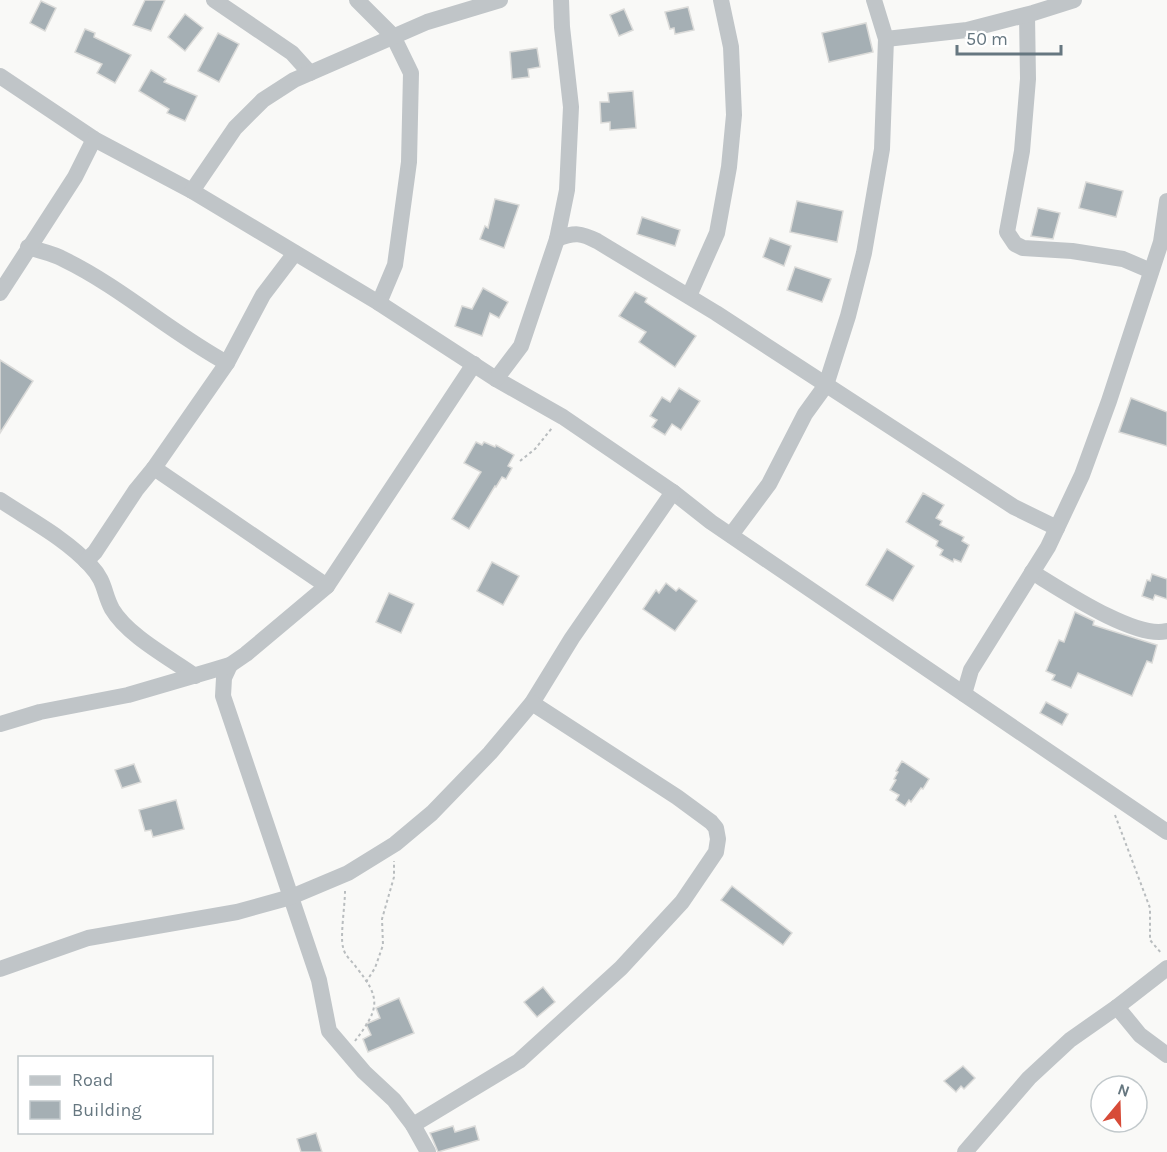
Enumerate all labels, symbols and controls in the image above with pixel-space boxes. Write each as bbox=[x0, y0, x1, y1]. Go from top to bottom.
scale bar bbox=[957, 18, 1060, 56]
text: 50 m bbox=[966, 28, 1008, 50]
legend bbox=[18, 1056, 213, 1134]
text: Road bbox=[72, 1069, 113, 1091]
north arrow bbox=[1089, 1074, 1149, 1134]
text: N bbox=[1115, 1079, 1132, 1101]
text: Building bbox=[72, 1099, 142, 1121]

